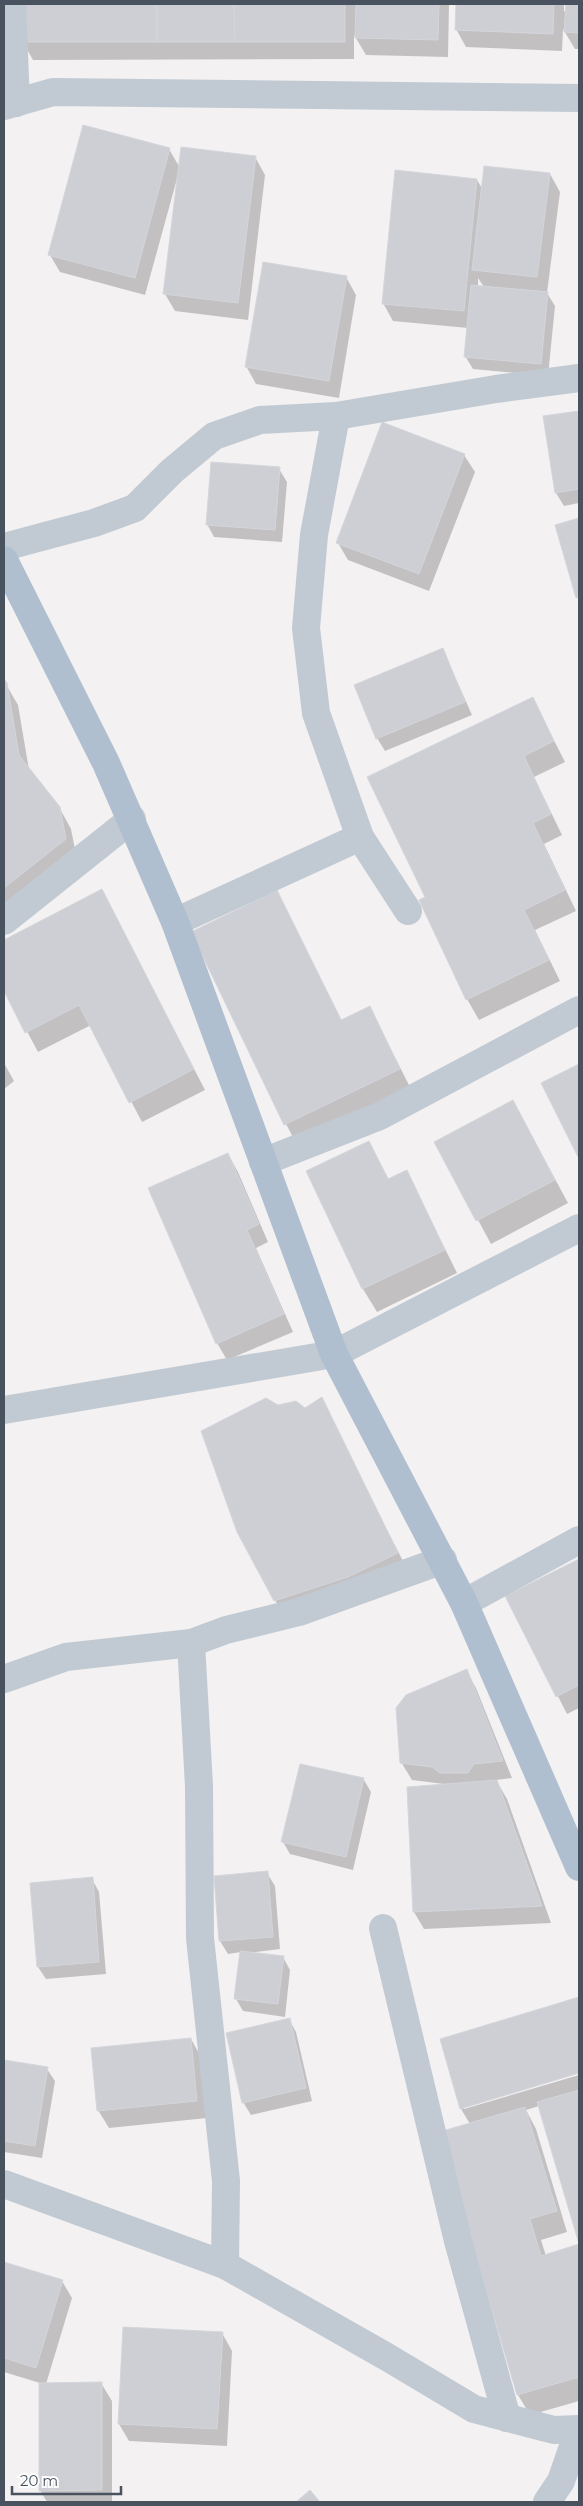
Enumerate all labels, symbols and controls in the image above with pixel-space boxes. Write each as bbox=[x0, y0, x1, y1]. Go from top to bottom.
scale bar bbox=[12, 2464, 121, 2496]
text: 20 m bbox=[20, 2471, 58, 2490]

